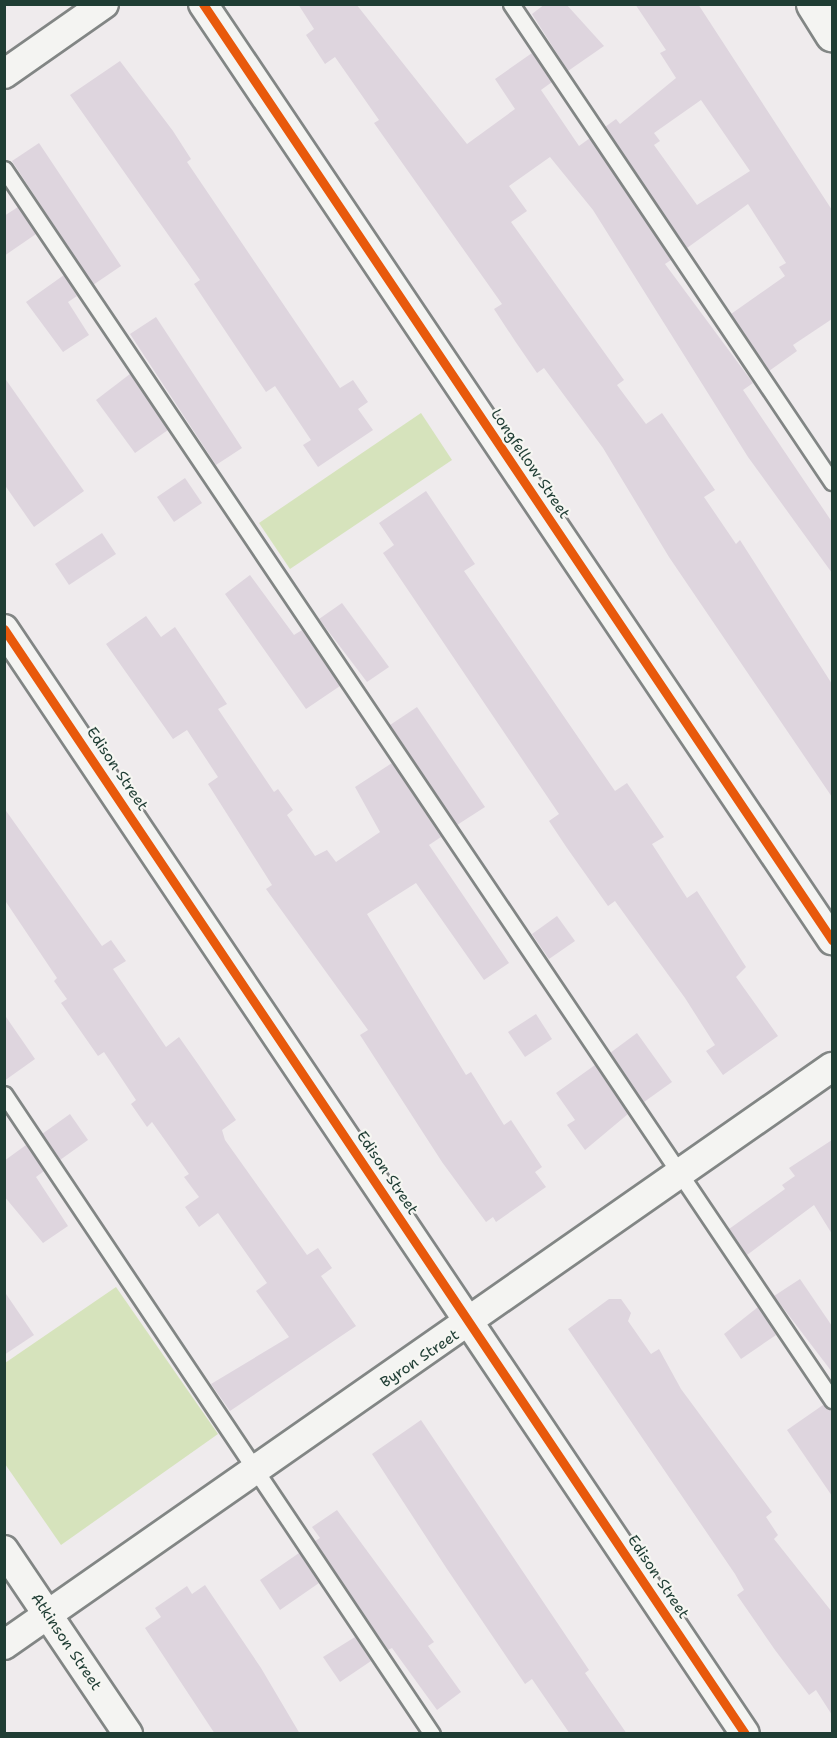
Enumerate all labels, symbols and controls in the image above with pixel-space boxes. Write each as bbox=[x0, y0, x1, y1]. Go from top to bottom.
street label: Longfellow Street bbox=[487, 406, 573, 522]
street label: Edison Street bbox=[82, 724, 152, 814]
street label: Edison Street bbox=[352, 1128, 422, 1218]
street label: Byron Street bbox=[377, 1326, 463, 1392]
street label: Edison Street bbox=[623, 1532, 693, 1622]
street label: Atkinson Street bbox=[27, 1590, 105, 1694]

